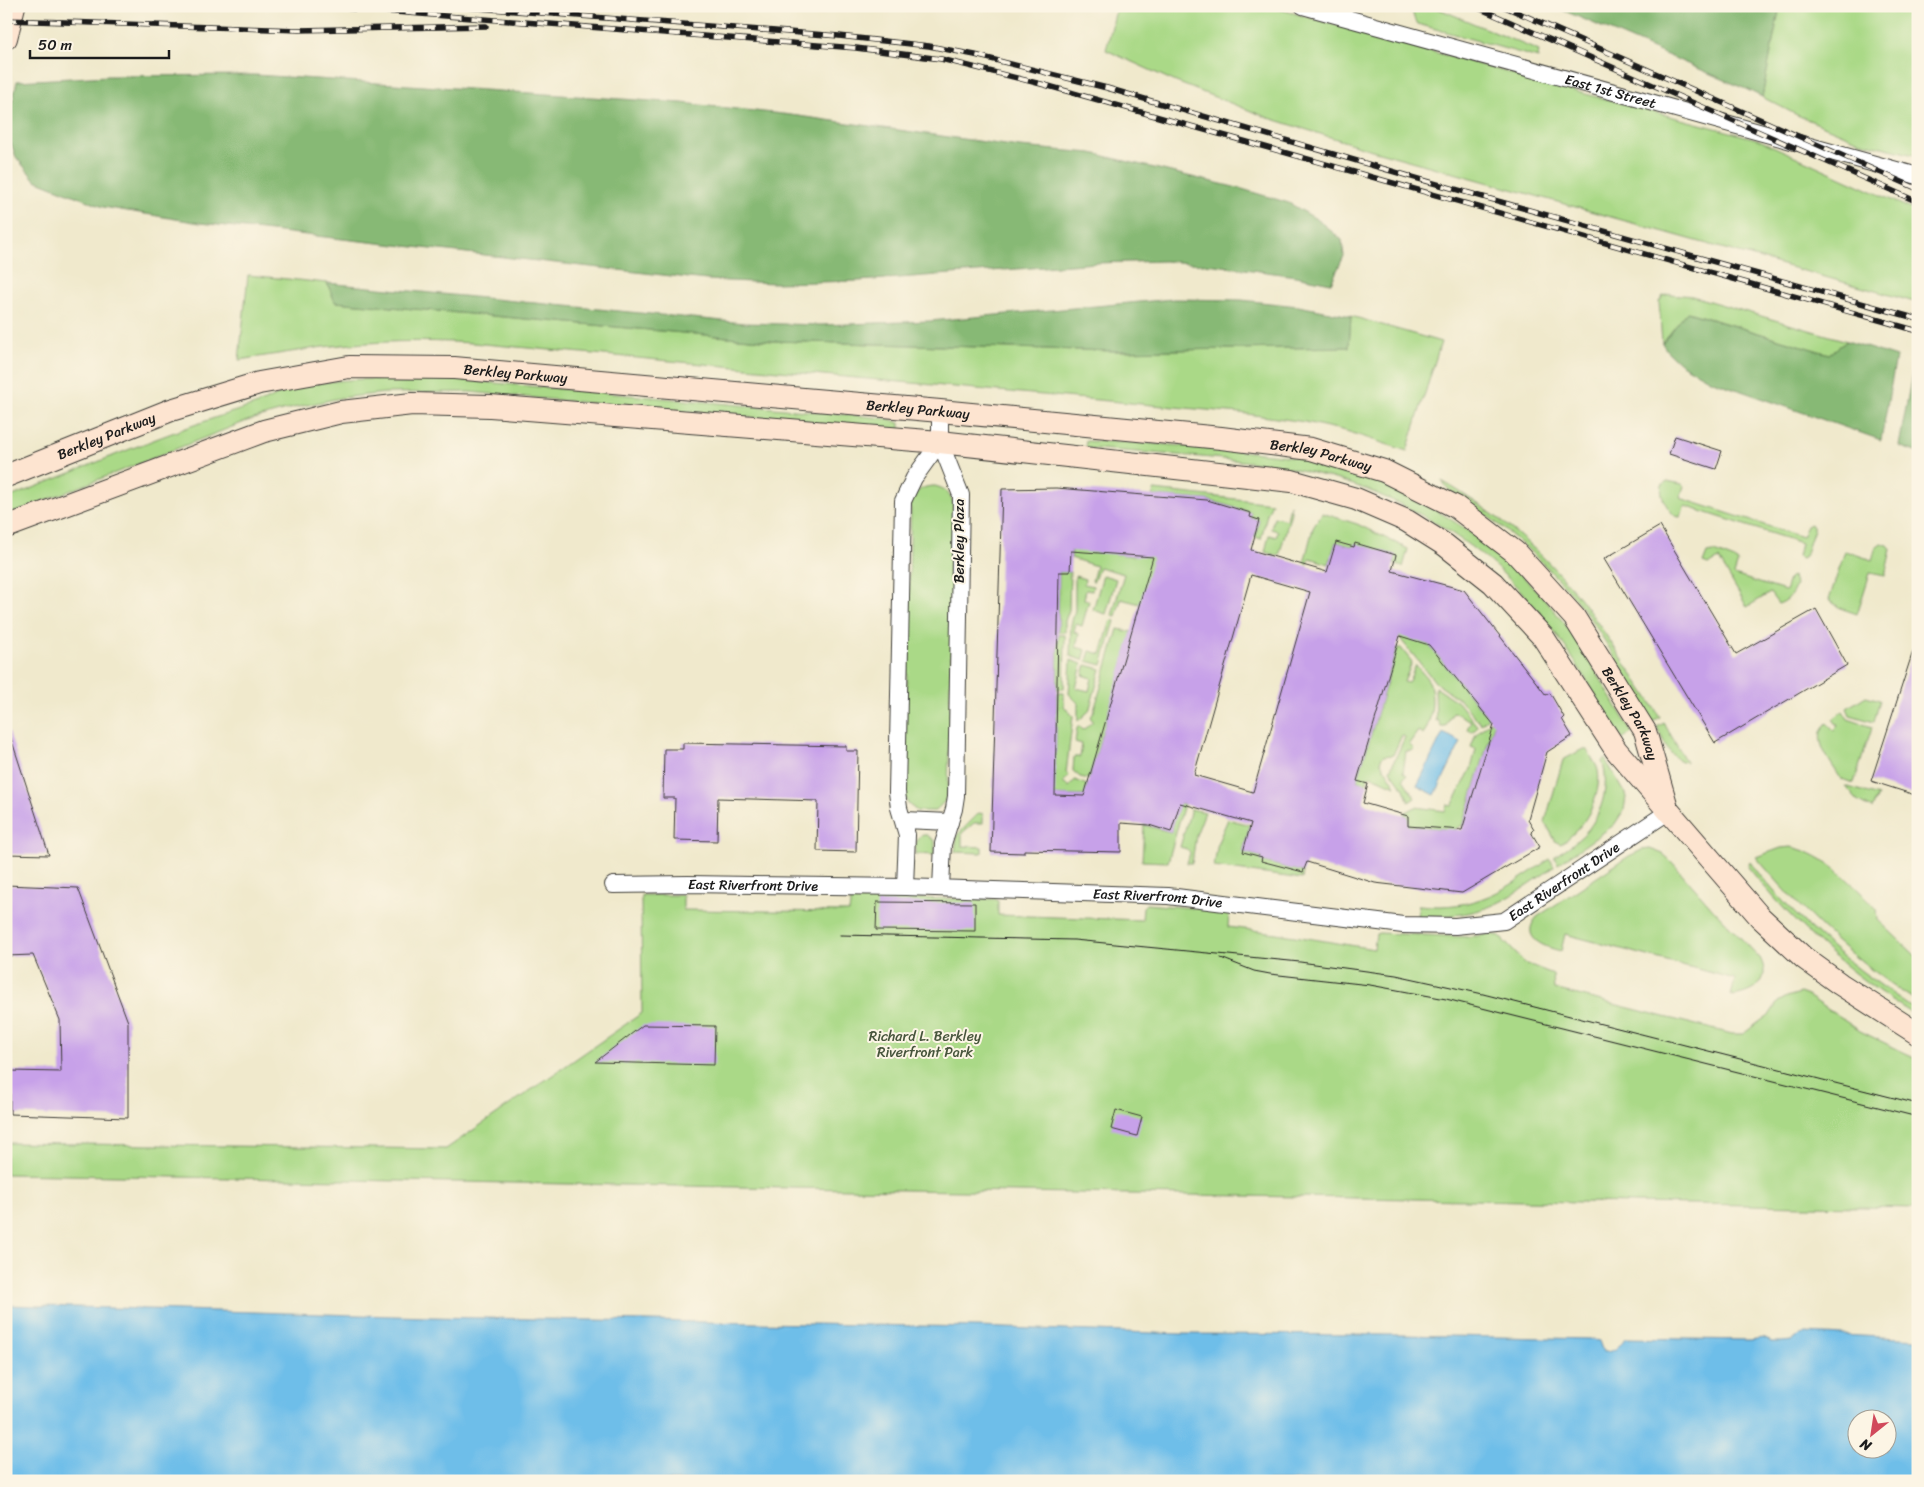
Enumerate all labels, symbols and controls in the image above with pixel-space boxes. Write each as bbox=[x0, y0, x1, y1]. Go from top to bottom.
scale bar bbox=[30, 28, 169, 60]
text: 50 m bbox=[38, 32, 73, 58]
street label: East 1st Street bbox=[1562, 67, 1659, 116]
street label: Berkley Parkway bbox=[463, 357, 569, 391]
street label: Berkley Parkway bbox=[865, 393, 972, 427]
street label: Berkley Parkway bbox=[54, 405, 160, 467]
street label: Berkley Parkway bbox=[1269, 432, 1375, 480]
street label: Berkley Plaza bbox=[947, 499, 972, 583]
street label: Berkley Parkway bbox=[1595, 662, 1665, 764]
street label: East Riverfront Drive bbox=[1503, 835, 1625, 928]
street label: East Riverfront Drive bbox=[688, 872, 818, 899]
street label: East Riverfront Drive bbox=[1092, 881, 1224, 916]
park label: Richard L. Berkley Riverfront Park bbox=[869, 1024, 982, 1065]
north arrow bbox=[1846, 1410, 1896, 1460]
text: N bbox=[1855, 1431, 1877, 1459]

